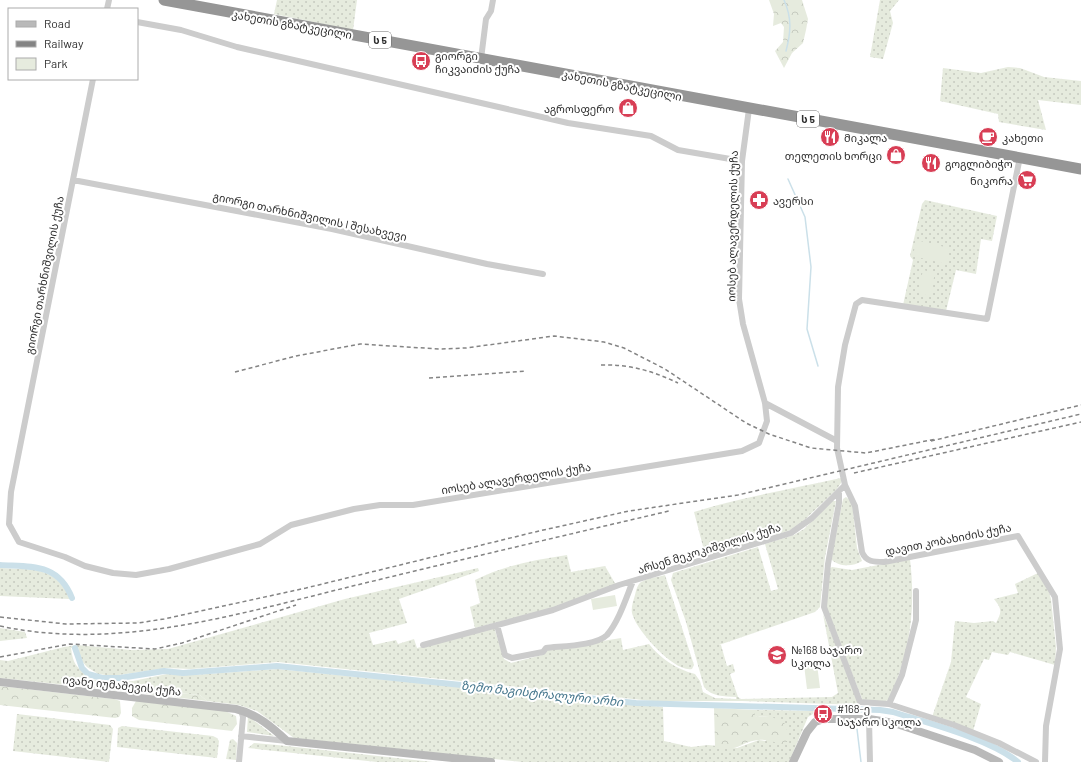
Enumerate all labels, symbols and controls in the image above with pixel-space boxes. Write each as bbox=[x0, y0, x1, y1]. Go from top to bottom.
street label: კახეთის გზატკეცილი bbox=[231, 7, 353, 42]
legend bbox=[8, 8, 138, 80]
text: Road bbox=[44, 16, 71, 30]
road number: ს 5 bbox=[369, 32, 391, 48]
text: Railway bbox=[44, 36, 84, 50]
place label: გიორგი ჩიკვაიძის ქუჩა bbox=[435, 49, 520, 76]
bus stop icon: გიორგი ჩიკვაიძის ქუჩა bbox=[410, 50, 432, 72]
text: Park bbox=[44, 56, 68, 70]
street label: კახეთის გზატკეცილი bbox=[561, 67, 683, 104]
shop icon: აგროსფერო bbox=[617, 97, 639, 119]
place label: აგროსფერო bbox=[544, 102, 614, 116]
road number: ს 5 bbox=[797, 111, 819, 127]
restaurant icon: მიკალა bbox=[819, 126, 841, 148]
cafe icon: კახეთი bbox=[977, 126, 999, 148]
place label: მიკალა bbox=[844, 131, 887, 145]
place label: კახეთი bbox=[1002, 131, 1043, 145]
shop icon: თელეთის ხორცი bbox=[885, 144, 907, 166]
place label: თელეთის ხორცი bbox=[785, 149, 882, 163]
street label: იოსებ ალავერდელის ქუჩა bbox=[724, 150, 741, 302]
restaurant icon: გოგლიბიჭო bbox=[920, 152, 942, 174]
place label: გოგლიბიჭო bbox=[945, 157, 1013, 171]
supermarket icon: ნიკორა bbox=[1016, 169, 1038, 191]
place label: ნიკორა bbox=[970, 174, 1013, 188]
street label: გიორგი თარხნიშვილის I შესახვევი bbox=[212, 189, 408, 244]
pharmacy icon: ავერსი bbox=[748, 189, 770, 211]
place label: ავერსი bbox=[773, 194, 813, 208]
street label: გიორგი თარხნიშვილის ქუჩა bbox=[22, 195, 67, 356]
street label: იოსებ ალავერდელის ქუჩა bbox=[440, 460, 592, 497]
street label: არსენ მეკოკიშვილის ქუჩა bbox=[636, 520, 782, 577]
street label: დავით კობახიძის ქუჩა bbox=[884, 520, 1012, 559]
place label: №168 საჯარო სკოლა bbox=[791, 643, 862, 670]
school or university icon: №168 საჯარო სკოლა bbox=[766, 644, 788, 666]
street label: ივანე იუმაშევის ქუჩა bbox=[62, 672, 182, 699]
water label: ზემო მაგისტრალური არხი bbox=[460, 678, 625, 710]
place label: #168-ე საჯარო სკოლა bbox=[837, 702, 921, 729]
bus stop icon: #168-ე საჯარო სკოლა bbox=[812, 703, 834, 725]

